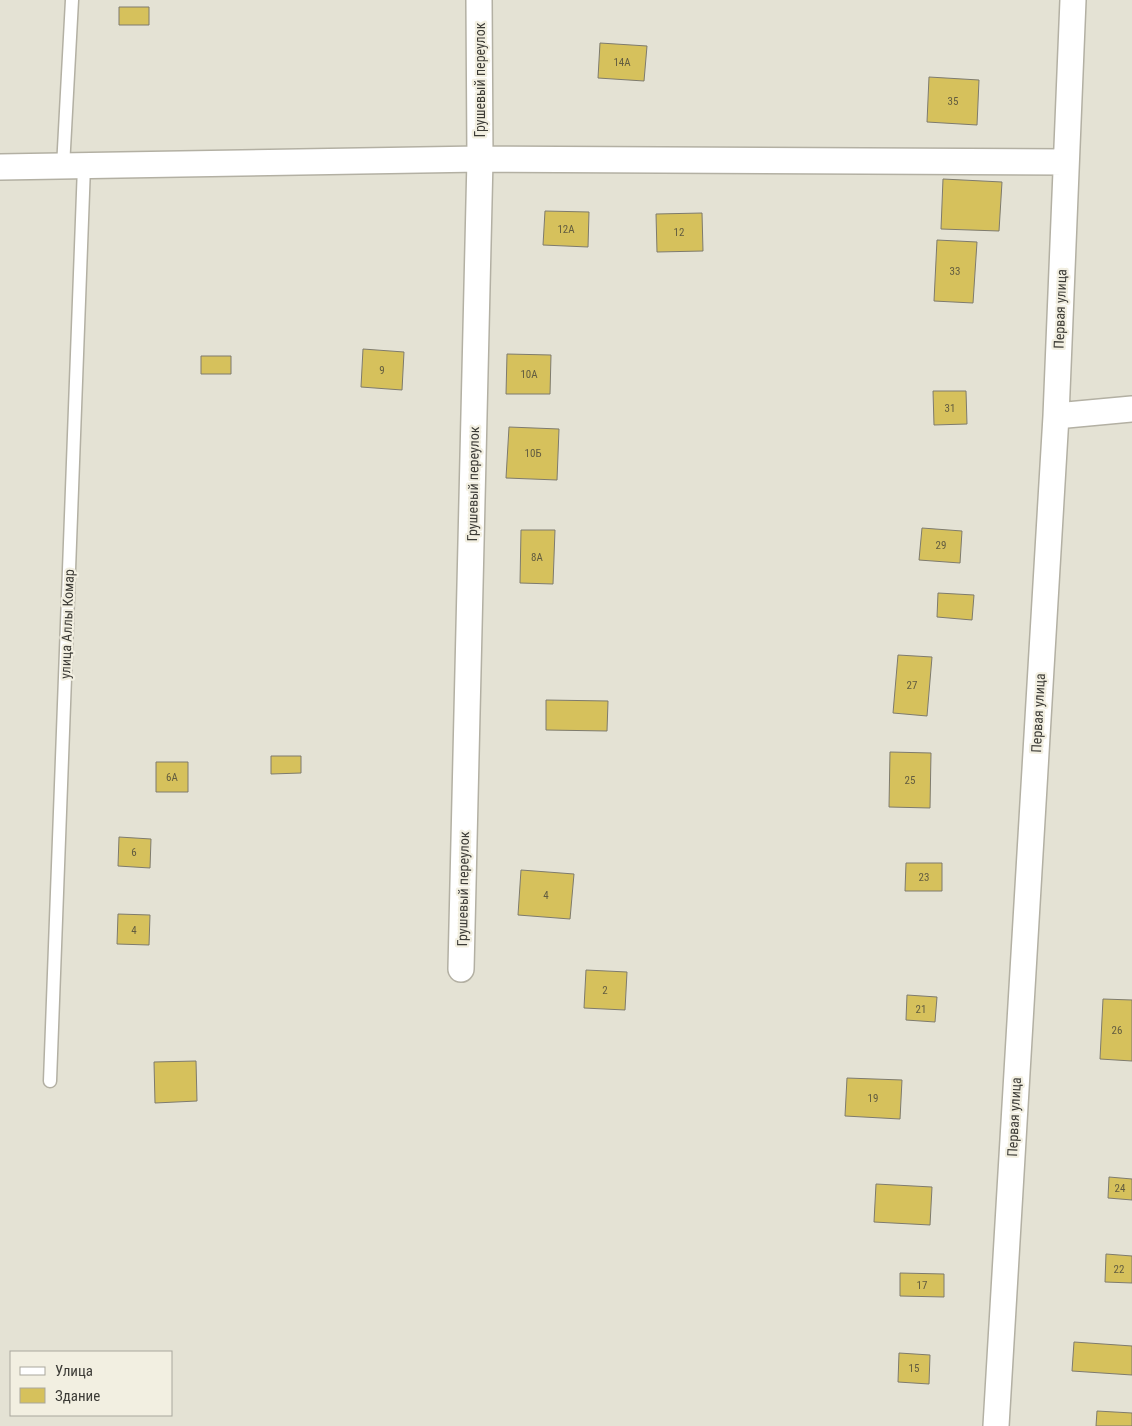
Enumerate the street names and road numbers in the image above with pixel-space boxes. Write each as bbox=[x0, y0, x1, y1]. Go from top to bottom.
street label: Грушевый переулок bbox=[472, 22, 488, 137]
street label: Первая улица bbox=[1051, 269, 1069, 349]
street label: Грушевый переулок bbox=[464, 426, 482, 542]
street label: улица Аллы Комар bbox=[57, 569, 77, 679]
street label: Первая улица bbox=[1028, 673, 1048, 753]
street label: Грушевый переулок bbox=[454, 831, 472, 947]
street label: Первая улица bbox=[1004, 1077, 1024, 1157]

